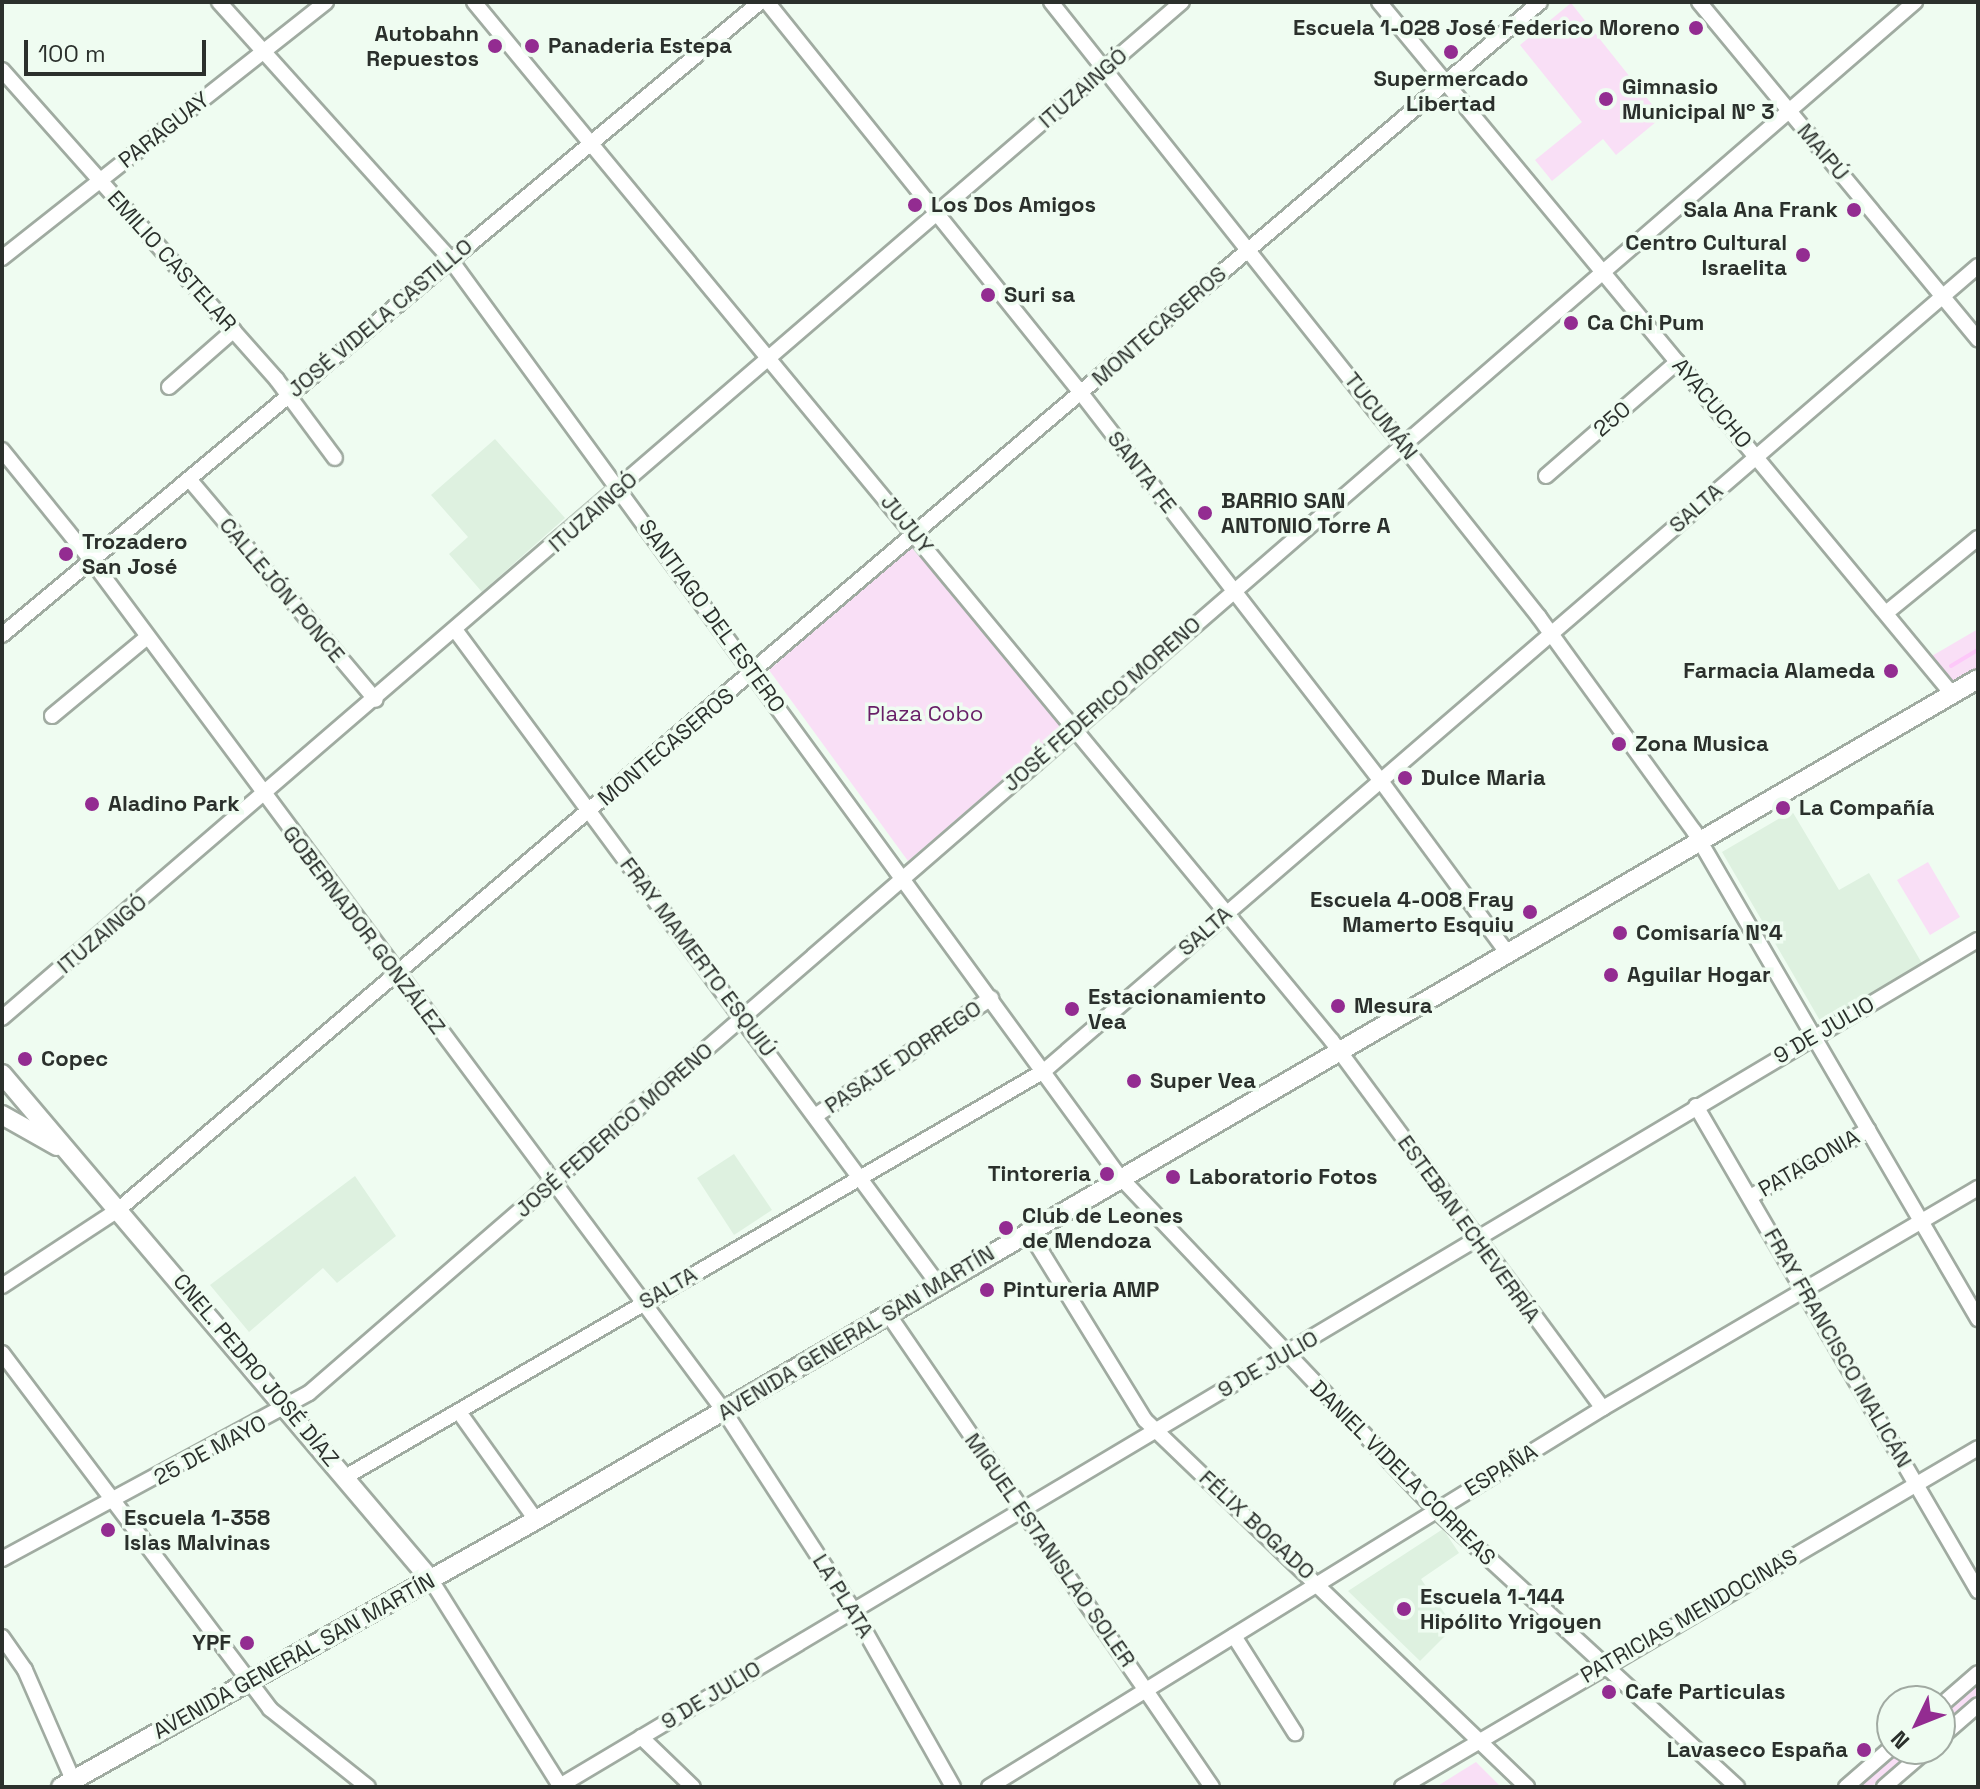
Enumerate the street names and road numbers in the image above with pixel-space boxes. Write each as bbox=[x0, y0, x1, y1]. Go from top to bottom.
street label: ITUZAINGÓ bbox=[1033, 42, 1133, 134]
street label: PARAGUAY bbox=[113, 86, 215, 174]
street label: MAIPÚ bbox=[1792, 118, 1854, 186]
street label: EMILIO CASTELAR bbox=[102, 185, 242, 337]
street label: JOSÉ VIDELA CASTILLO bbox=[282, 233, 478, 403]
street label: MONTECASEROS bbox=[1086, 260, 1232, 392]
street label: AYACUCHO bbox=[1667, 353, 1757, 453]
street label: TUCUMÁN bbox=[1339, 367, 1423, 465]
street label: 250 bbox=[1588, 396, 1636, 442]
street label: SANTA FE bbox=[1102, 426, 1182, 518]
street label: ITUZAINGÓ bbox=[543, 466, 643, 558]
street label: SALTA bbox=[1664, 478, 1728, 538]
street label: JUJUY bbox=[875, 489, 939, 559]
street label: CALLEJÓN PONCE bbox=[214, 512, 350, 668]
street label: SANTIAGO DEL ESTERO bbox=[633, 514, 791, 718]
street label: JOSÉ FEDERICO MORENO bbox=[998, 611, 1206, 797]
street label: MONTECASEROS bbox=[593, 682, 739, 812]
street label: GOBERNADOR GONZÁLEZ bbox=[277, 821, 451, 1039]
street label: FRAY MAMERTO ESQUIÚ bbox=[614, 852, 782, 1062]
street label: ITUZAINGÓ bbox=[52, 889, 152, 979]
street label: SALTA bbox=[1173, 901, 1237, 961]
street label: 9 DE JULIO bbox=[1769, 991, 1879, 1069]
street label: PASAJE DORREGO bbox=[820, 995, 986, 1119]
street label: JOSÉ FEDERICO MORENO bbox=[510, 1037, 718, 1223]
street label: PATAGONIA bbox=[1754, 1124, 1864, 1202]
street label: ESTEBAN ECHEVERRÍA bbox=[1392, 1130, 1546, 1328]
street label: FRAY FRANCISCO INALICÁN bbox=[1758, 1223, 1918, 1473]
street label: AVENIDA GENERAL SAN MARTÍN bbox=[713, 1240, 999, 1426]
street label: SALTA bbox=[634, 1261, 702, 1315]
street label: CNEL. PEDRO JOSÉ DÍAZ bbox=[167, 1268, 345, 1472]
street label: 9 DE JULIO bbox=[1213, 1325, 1323, 1403]
street label: DANIEL VIDELA CORREAS bbox=[1305, 1375, 1501, 1571]
street label: 25 DE MAYO bbox=[149, 1409, 271, 1491]
street label: MIGUEL ESTANISLAO SOLER bbox=[959, 1428, 1141, 1672]
street label: ESPAÑA bbox=[1460, 1438, 1542, 1502]
street label: FÉLIX BOGADO bbox=[1194, 1465, 1320, 1585]
street label: PATRICIAS MENDOCINAS bbox=[1576, 1543, 1802, 1689]
street label: LA PLATA bbox=[807, 1549, 879, 1643]
street label: AVENIDA GENERAL SAN MARTÍN bbox=[148, 1567, 440, 1745]
street label: 9 DE JULIO bbox=[656, 1655, 766, 1735]

